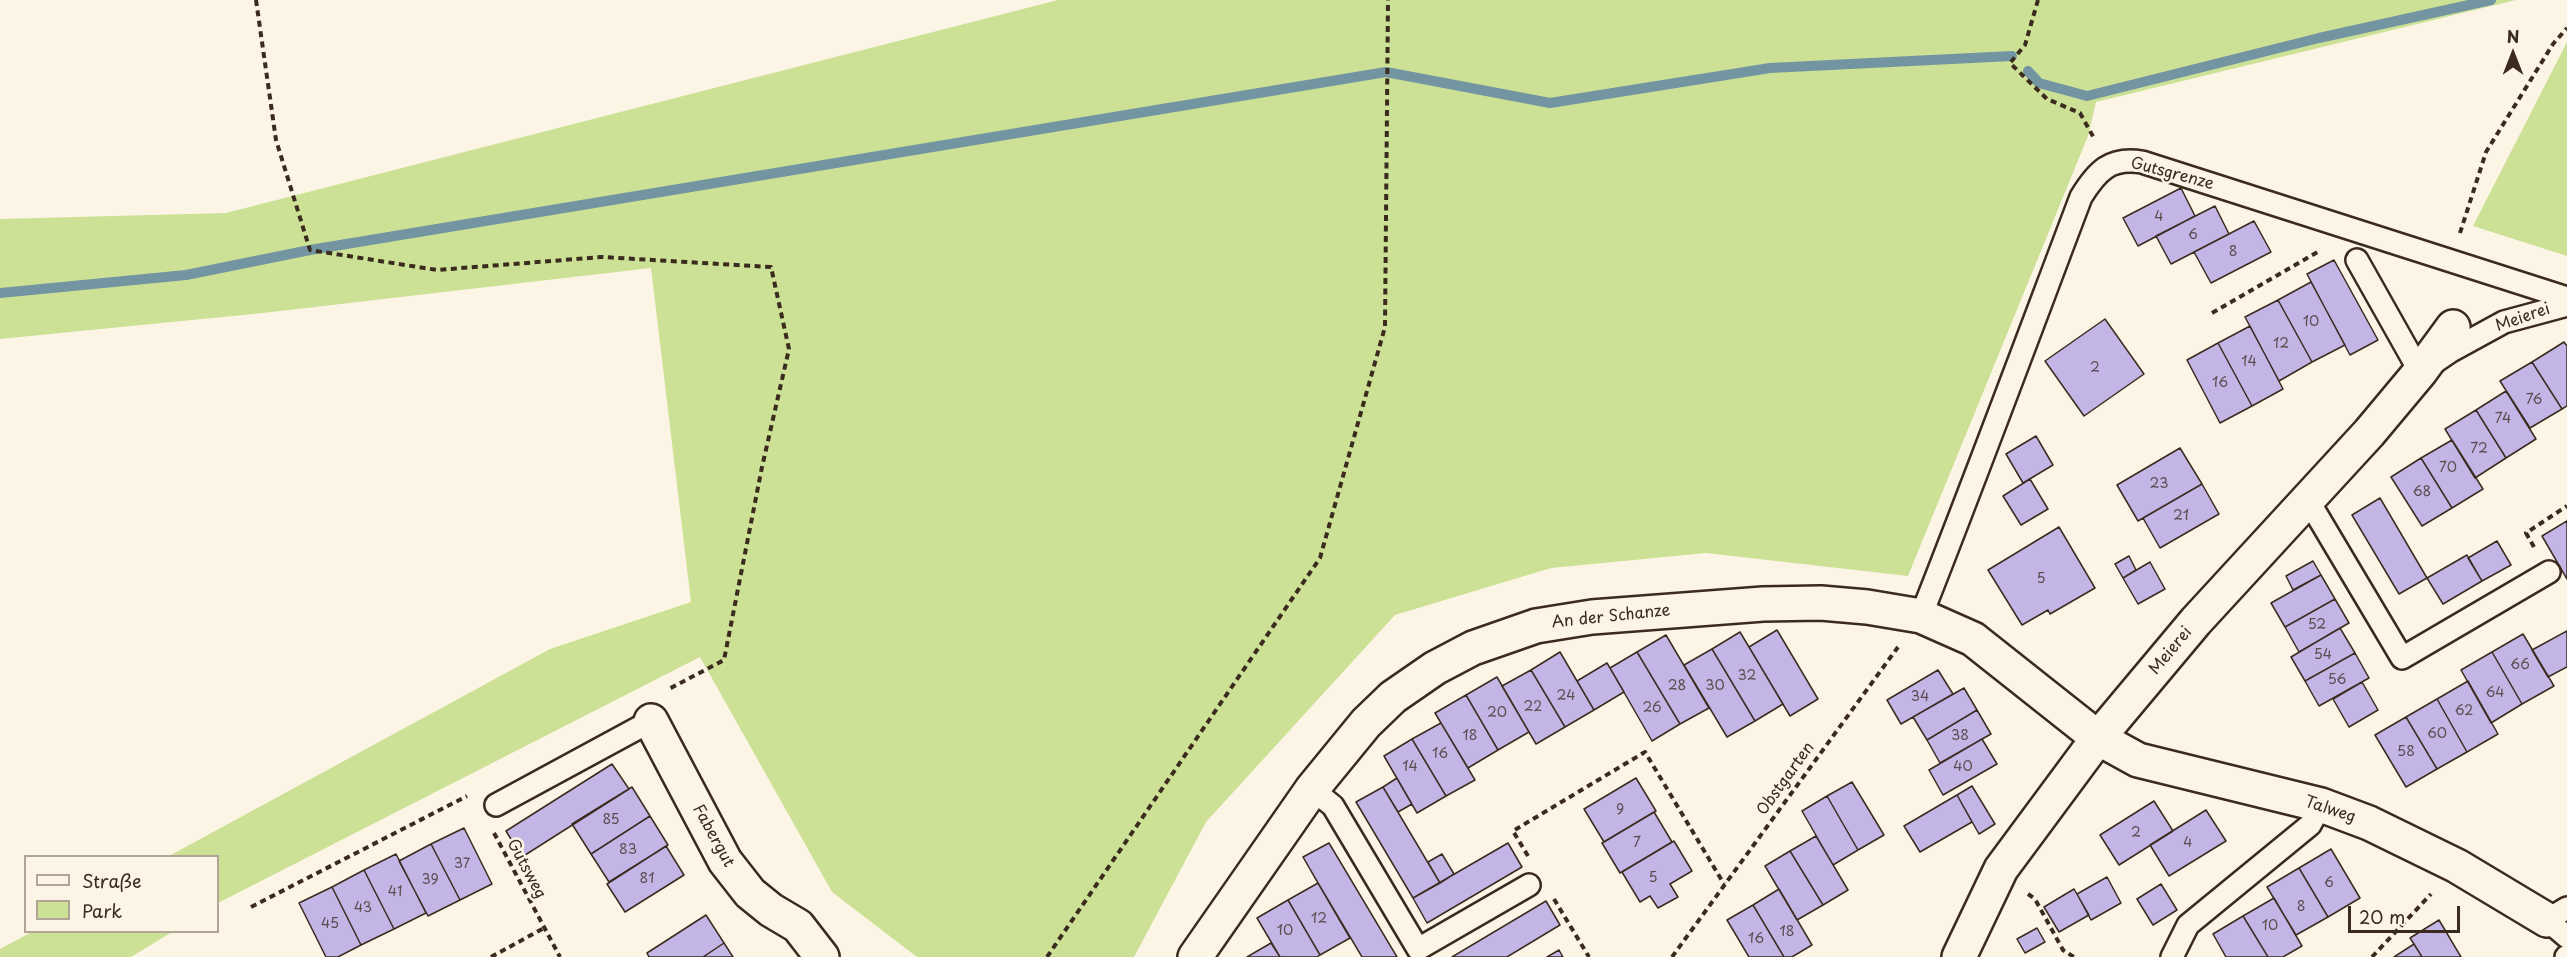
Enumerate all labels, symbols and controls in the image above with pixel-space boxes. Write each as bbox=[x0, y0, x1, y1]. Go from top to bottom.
north arrow bbox=[2483, 24, 2543, 84]
text: N bbox=[2507, 24, 2519, 48]
street label: Gutsgrenze bbox=[2128, 154, 2216, 194]
house number: 4 bbox=[2154, 209, 2164, 225]
house number: 6 bbox=[2188, 227, 2198, 243]
house number: 8 bbox=[2229, 244, 2237, 260]
street label: Meierei bbox=[2493, 300, 2553, 336]
house number: 10 bbox=[2303, 314, 2319, 330]
house number: 12 bbox=[2273, 336, 2289, 352]
house number: 14 bbox=[2241, 354, 2257, 370]
house number: 2 bbox=[2090, 360, 2100, 376]
house number: 16 bbox=[2212, 375, 2228, 391]
house number: 76 bbox=[2526, 392, 2542, 408]
house number: 74 bbox=[2495, 411, 2511, 427]
house number: 72 bbox=[2470, 441, 2488, 457]
house number: 70 bbox=[2439, 460, 2457, 476]
house number: 23 bbox=[2150, 476, 2168, 492]
house number: 68 bbox=[2413, 484, 2431, 500]
house number: 21 bbox=[2173, 508, 2189, 524]
house number: 5 bbox=[2036, 571, 2046, 587]
street label: An der Schanze bbox=[1551, 601, 1671, 633]
house number: 52 bbox=[2308, 617, 2326, 633]
street label: Meierei bbox=[2146, 623, 2196, 679]
house number: 54 bbox=[2314, 647, 2332, 663]
house number: 66 bbox=[2510, 657, 2530, 673]
house number: 32 bbox=[1738, 668, 1756, 684]
house number: 56 bbox=[2328, 672, 2346, 688]
house number: 28 bbox=[1668, 678, 1686, 694]
house number: 30 bbox=[1705, 678, 1725, 694]
house number: 64 bbox=[2485, 685, 2505, 701]
house number: 24 bbox=[1557, 688, 1575, 704]
house number: 34 bbox=[1911, 689, 1929, 705]
house number: 22 bbox=[1524, 699, 1542, 715]
house number: 26 bbox=[1642, 700, 1662, 716]
house number: 62 bbox=[2455, 703, 2473, 719]
house number: 20 bbox=[1487, 705, 1507, 721]
house number: 60 bbox=[2427, 726, 2447, 742]
house number: 18 bbox=[1462, 728, 1478, 744]
house number: 38 bbox=[1951, 728, 1969, 744]
street label: Obstgarten bbox=[1753, 739, 1819, 819]
house number: 58 bbox=[2397, 744, 2415, 760]
house number: 16 bbox=[1432, 746, 1448, 762]
house number: 14 bbox=[1402, 759, 1418, 775]
house number: 40 bbox=[1953, 759, 1973, 775]
street label: Talweg bbox=[2302, 793, 2358, 827]
street label: Fabergut bbox=[688, 801, 738, 871]
house number: 9 bbox=[1616, 802, 1624, 818]
house number: 85 bbox=[602, 812, 620, 828]
house number: 2 bbox=[2131, 825, 2141, 841]
house number: 7 bbox=[1633, 835, 1641, 851]
house number: 4 bbox=[2183, 835, 2193, 851]
street label: Gutsweg bbox=[502, 836, 550, 902]
house number: 83 bbox=[619, 842, 637, 858]
legend bbox=[24, 855, 219, 933]
house number: 37 bbox=[454, 856, 470, 872]
text: Straße bbox=[82, 867, 142, 894]
house number: 5 bbox=[1648, 870, 1658, 886]
house number: 81 bbox=[640, 871, 654, 887]
house number: 39 bbox=[421, 872, 439, 888]
house number: 6 bbox=[2324, 875, 2334, 891]
house number: 41 bbox=[388, 884, 402, 900]
scale bar bbox=[2351, 894, 2464, 932]
text: Park bbox=[82, 897, 122, 924]
house number: 8 bbox=[2297, 899, 2305, 915]
house number: 43 bbox=[354, 900, 372, 916]
text: 20 m bbox=[2359, 903, 2405, 930]
house number: 12 bbox=[1311, 911, 1327, 927]
house number: 45 bbox=[321, 916, 339, 932]
house number: 10 bbox=[2262, 918, 2278, 934]
house number: 10 bbox=[1277, 923, 1293, 939]
house number: 18 bbox=[1779, 924, 1795, 940]
house number: 16 bbox=[1748, 931, 1764, 947]

